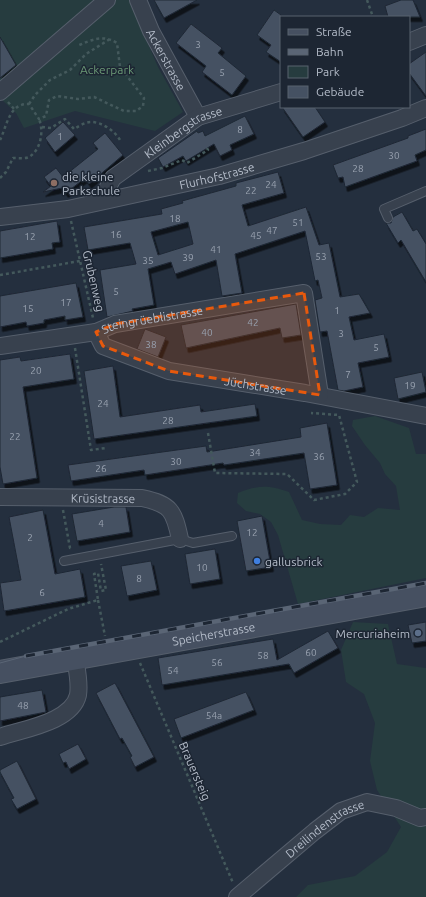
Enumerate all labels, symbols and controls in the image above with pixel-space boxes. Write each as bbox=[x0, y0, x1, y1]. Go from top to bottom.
legend bbox=[280, 16, 410, 108]
text: Straße bbox=[316, 25, 352, 38]
street label: Ackerstrasse bbox=[144, 26, 189, 92]
house number: 3 bbox=[195, 39, 201, 50]
text: Bahn bbox=[316, 45, 344, 58]
park label: Ackerpark bbox=[80, 63, 134, 76]
text: Park bbox=[316, 65, 340, 78]
house number: 5 bbox=[219, 67, 225, 78]
text: Gebäude bbox=[316, 85, 364, 98]
street label: Kleinbergstrasse bbox=[141, 104, 224, 160]
house number: 8 bbox=[237, 124, 243, 135]
house number: 1 bbox=[57, 131, 63, 142]
house number: 30 bbox=[388, 150, 400, 161]
street label: Flurhofstrasse bbox=[178, 159, 256, 191]
house number: 28 bbox=[352, 163, 364, 174]
place label: die kleine Parkschule bbox=[62, 170, 120, 197]
marker: die kleine Parkschule bbox=[49, 178, 59, 188]
house number: 24 bbox=[265, 179, 277, 190]
house number: 22 bbox=[245, 185, 257, 196]
house number: 18 bbox=[169, 213, 181, 224]
house number: 51 bbox=[292, 217, 304, 228]
house number: 47 bbox=[266, 225, 278, 236]
house number: 16 bbox=[110, 229, 122, 240]
house number: 45 bbox=[250, 230, 262, 241]
house number: 12 bbox=[24, 231, 36, 242]
house number: 41 bbox=[210, 244, 222, 255]
street label: Grubenweg bbox=[81, 249, 107, 313]
house number: 53 bbox=[315, 251, 327, 262]
house number: 39 bbox=[182, 252, 194, 263]
house number: 35 bbox=[142, 255, 154, 266]
house number: 5 bbox=[113, 286, 119, 297]
house number: 17 bbox=[60, 297, 72, 308]
house number: 15 bbox=[22, 303, 34, 314]
street label: Steingrüeblistrasse bbox=[99, 303, 204, 336]
house number: 1 bbox=[334, 305, 340, 316]
house number: 42 bbox=[247, 317, 259, 328]
house number: 40 bbox=[201, 327, 213, 338]
house number: 3 bbox=[338, 328, 344, 339]
house number: 38 bbox=[145, 339, 157, 350]
house number: 5 bbox=[373, 342, 379, 353]
house number: 20 bbox=[30, 365, 42, 376]
house number: 7 bbox=[345, 369, 351, 380]
street label: Jüchstrasse bbox=[224, 374, 288, 396]
house number: 19 bbox=[404, 380, 416, 391]
house number: 24 bbox=[97, 398, 109, 409]
house number: 28 bbox=[162, 415, 174, 426]
house number: 22 bbox=[9, 431, 21, 442]
house number: 34 bbox=[249, 447, 261, 458]
house number: 36 bbox=[313, 451, 325, 462]
house number: 30 bbox=[170, 456, 182, 467]
house number: 26 bbox=[95, 463, 107, 474]
street label: Krüsistrasse bbox=[71, 491, 135, 504]
house number: 4 bbox=[98, 518, 104, 529]
house number: 12 bbox=[246, 527, 258, 538]
house number: 2 bbox=[27, 532, 33, 543]
place label: gallusbrick bbox=[265, 555, 323, 568]
marker: gallusbrick bbox=[252, 556, 262, 566]
house number: 10 bbox=[196, 562, 208, 573]
house number: 8 bbox=[136, 573, 142, 584]
house number: 6 bbox=[39, 587, 45, 598]
street label: Speicherstrasse bbox=[171, 620, 256, 647]
place label: Mercuriaheim bbox=[336, 627, 410, 640]
marker: Mercuriaheim bbox=[413, 628, 423, 638]
house number: 60 bbox=[305, 647, 317, 658]
house number: 58 bbox=[257, 650, 269, 661]
house number: 56 bbox=[211, 657, 223, 668]
house number: 54 bbox=[167, 665, 179, 676]
house number: 48 bbox=[17, 700, 29, 711]
house number: 54a bbox=[206, 710, 222, 721]
street label: Brauersteig bbox=[177, 740, 213, 802]
street label: Dreilindenstrasse bbox=[283, 797, 366, 860]

